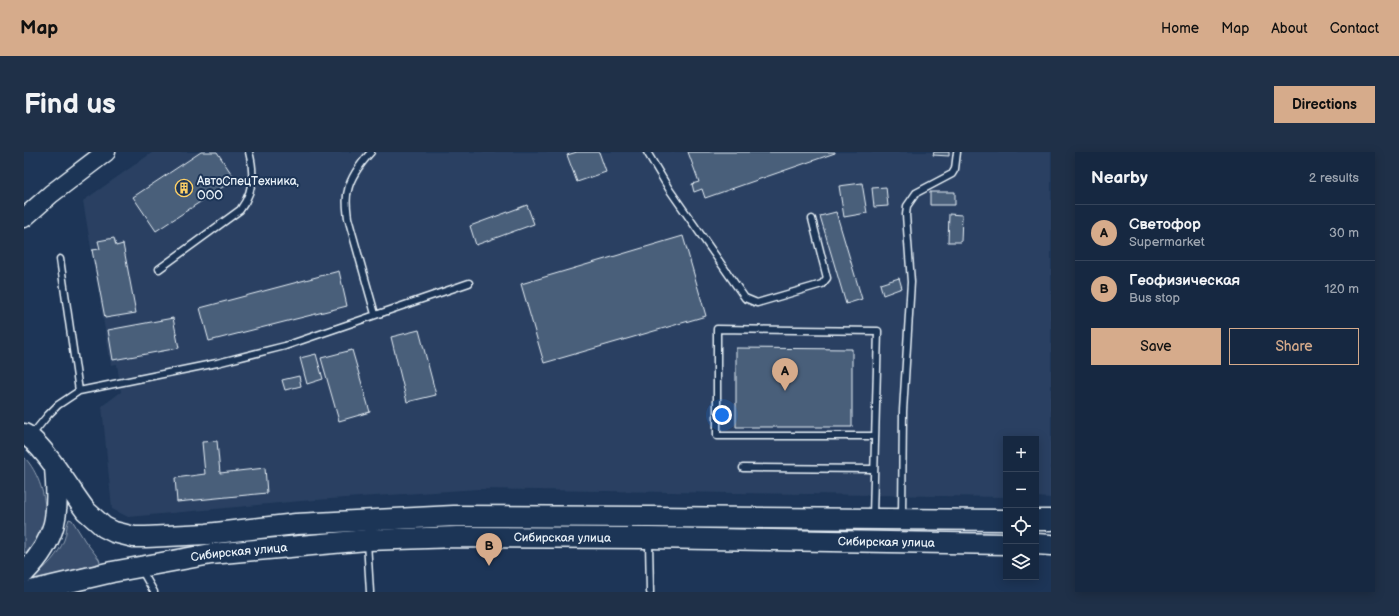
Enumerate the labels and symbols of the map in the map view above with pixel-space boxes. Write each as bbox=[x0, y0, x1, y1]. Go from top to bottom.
place label: АвтоСпецТехника, ООО bbox=[196, 174, 299, 203]
building icon: АвтоСпецТехника, ООО bbox=[174, 178, 194, 198]
pin: A bbox=[772, 358, 798, 391]
your location bbox=[712, 405, 732, 425]
street label: Сибирская улица bbox=[514, 530, 611, 545]
pin: B bbox=[476, 533, 502, 566]
street label: Сибирская улица bbox=[838, 534, 935, 550]
street label: Сибирская улица bbox=[189, 540, 288, 565]

